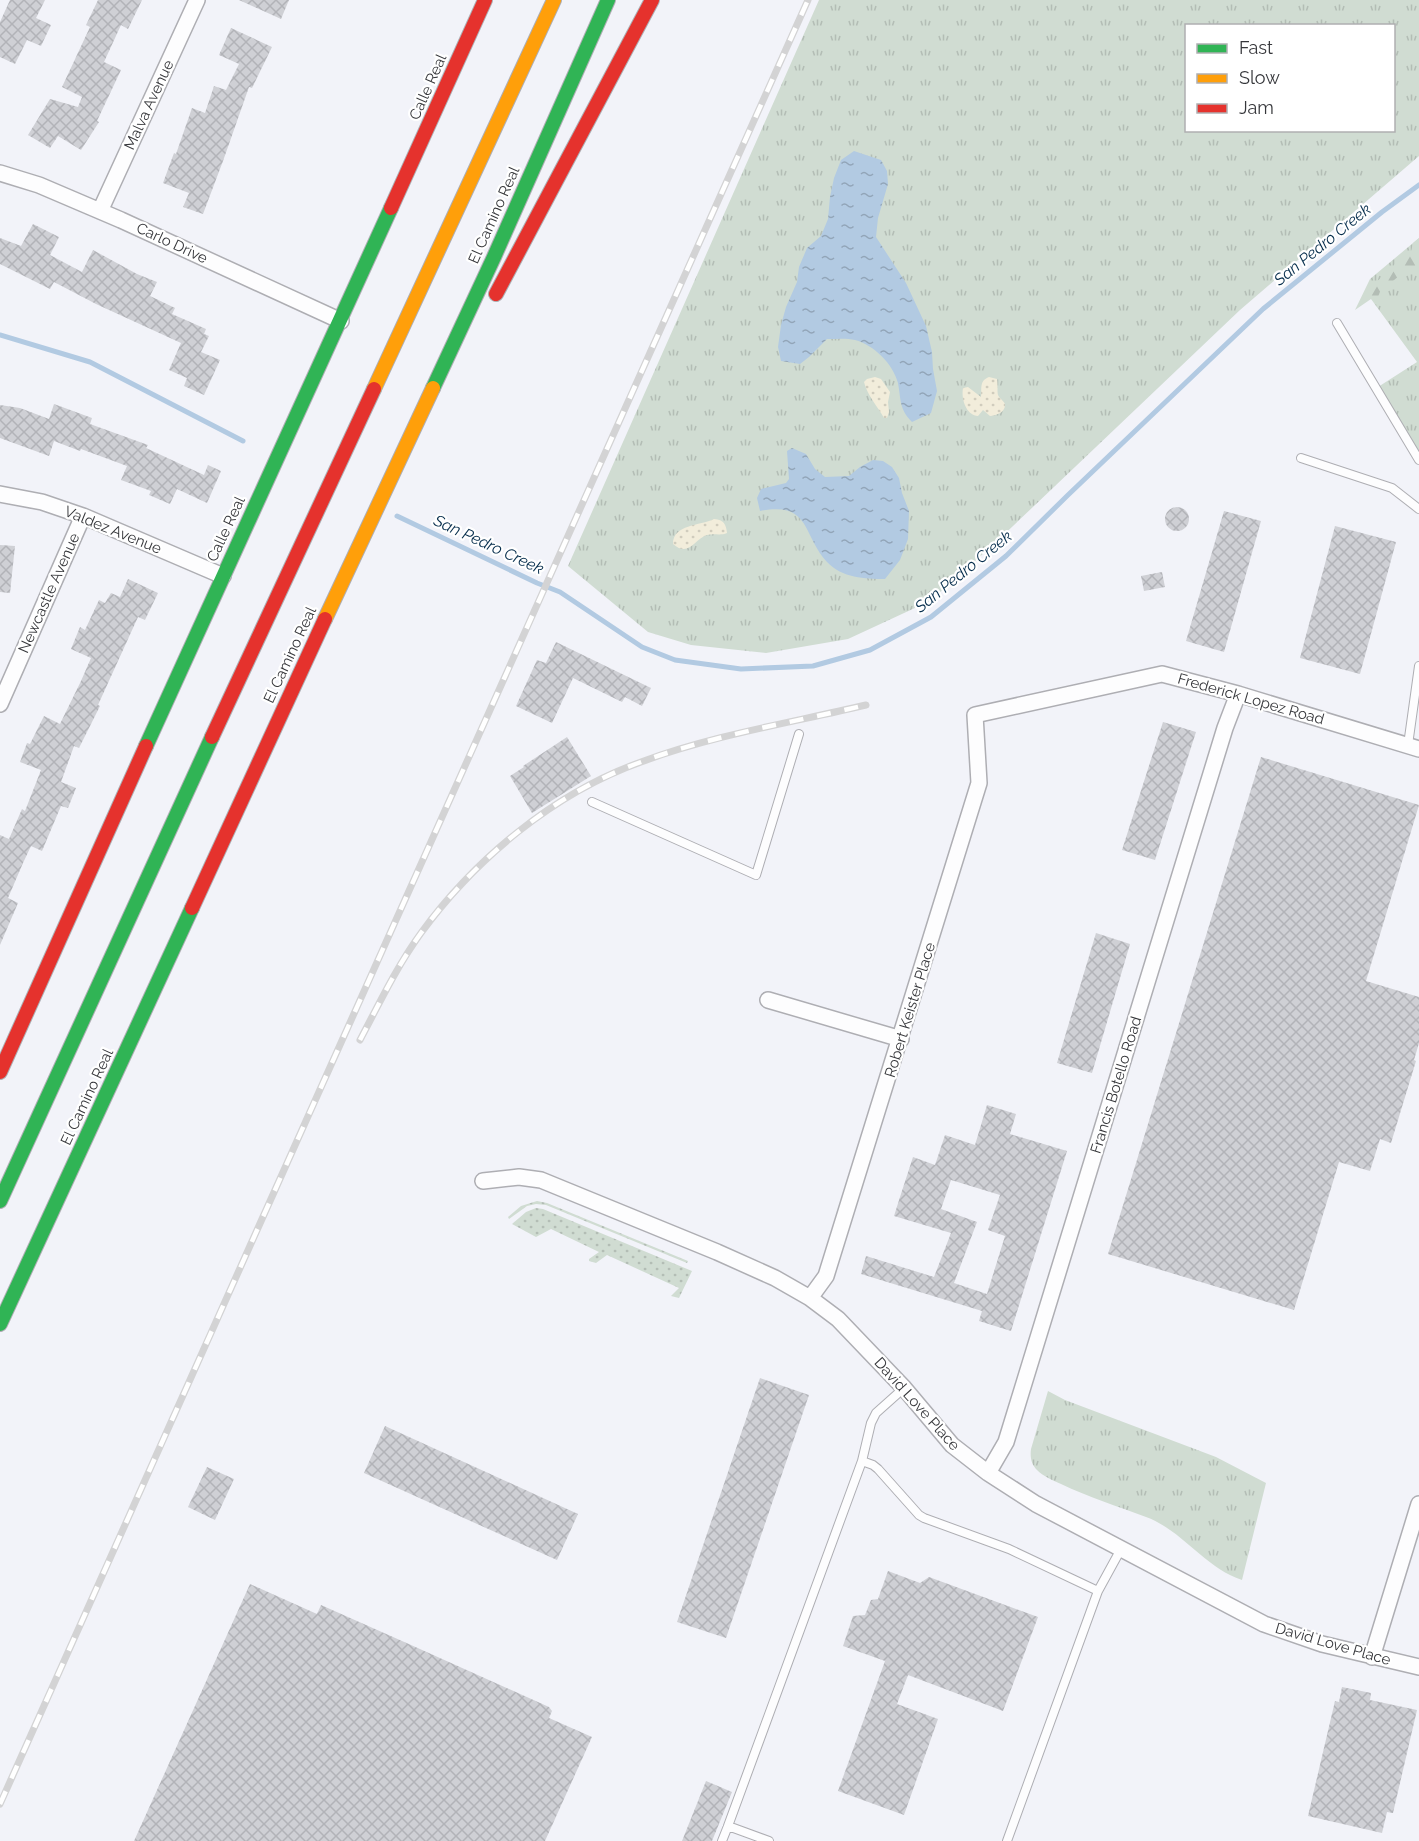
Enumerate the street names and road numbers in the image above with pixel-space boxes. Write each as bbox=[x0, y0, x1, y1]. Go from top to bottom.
street label: Calle Real bbox=[406, 51, 451, 123]
street label: Malva Avenue bbox=[120, 57, 178, 153]
street label: El Camino Real bbox=[465, 163, 524, 266]
street label: Carlo Drive bbox=[134, 219, 211, 267]
street label: Calle Real bbox=[203, 493, 249, 564]
street label: Valdez Avenue bbox=[62, 502, 164, 558]
street label: Newcastle Avenue bbox=[14, 530, 84, 656]
street label: El Camino Real bbox=[260, 603, 321, 706]
street label: Frederick Lopez Road bbox=[1176, 669, 1326, 729]
street label: Robert Keister Place bbox=[881, 940, 939, 1080]
street label: Francis Botello Road bbox=[1087, 1014, 1145, 1156]
street label: El Camino Real bbox=[57, 1045, 118, 1148]
street label: David Love Place bbox=[870, 1354, 964, 1454]
street label: David Love Place bbox=[1273, 1619, 1393, 1669]

